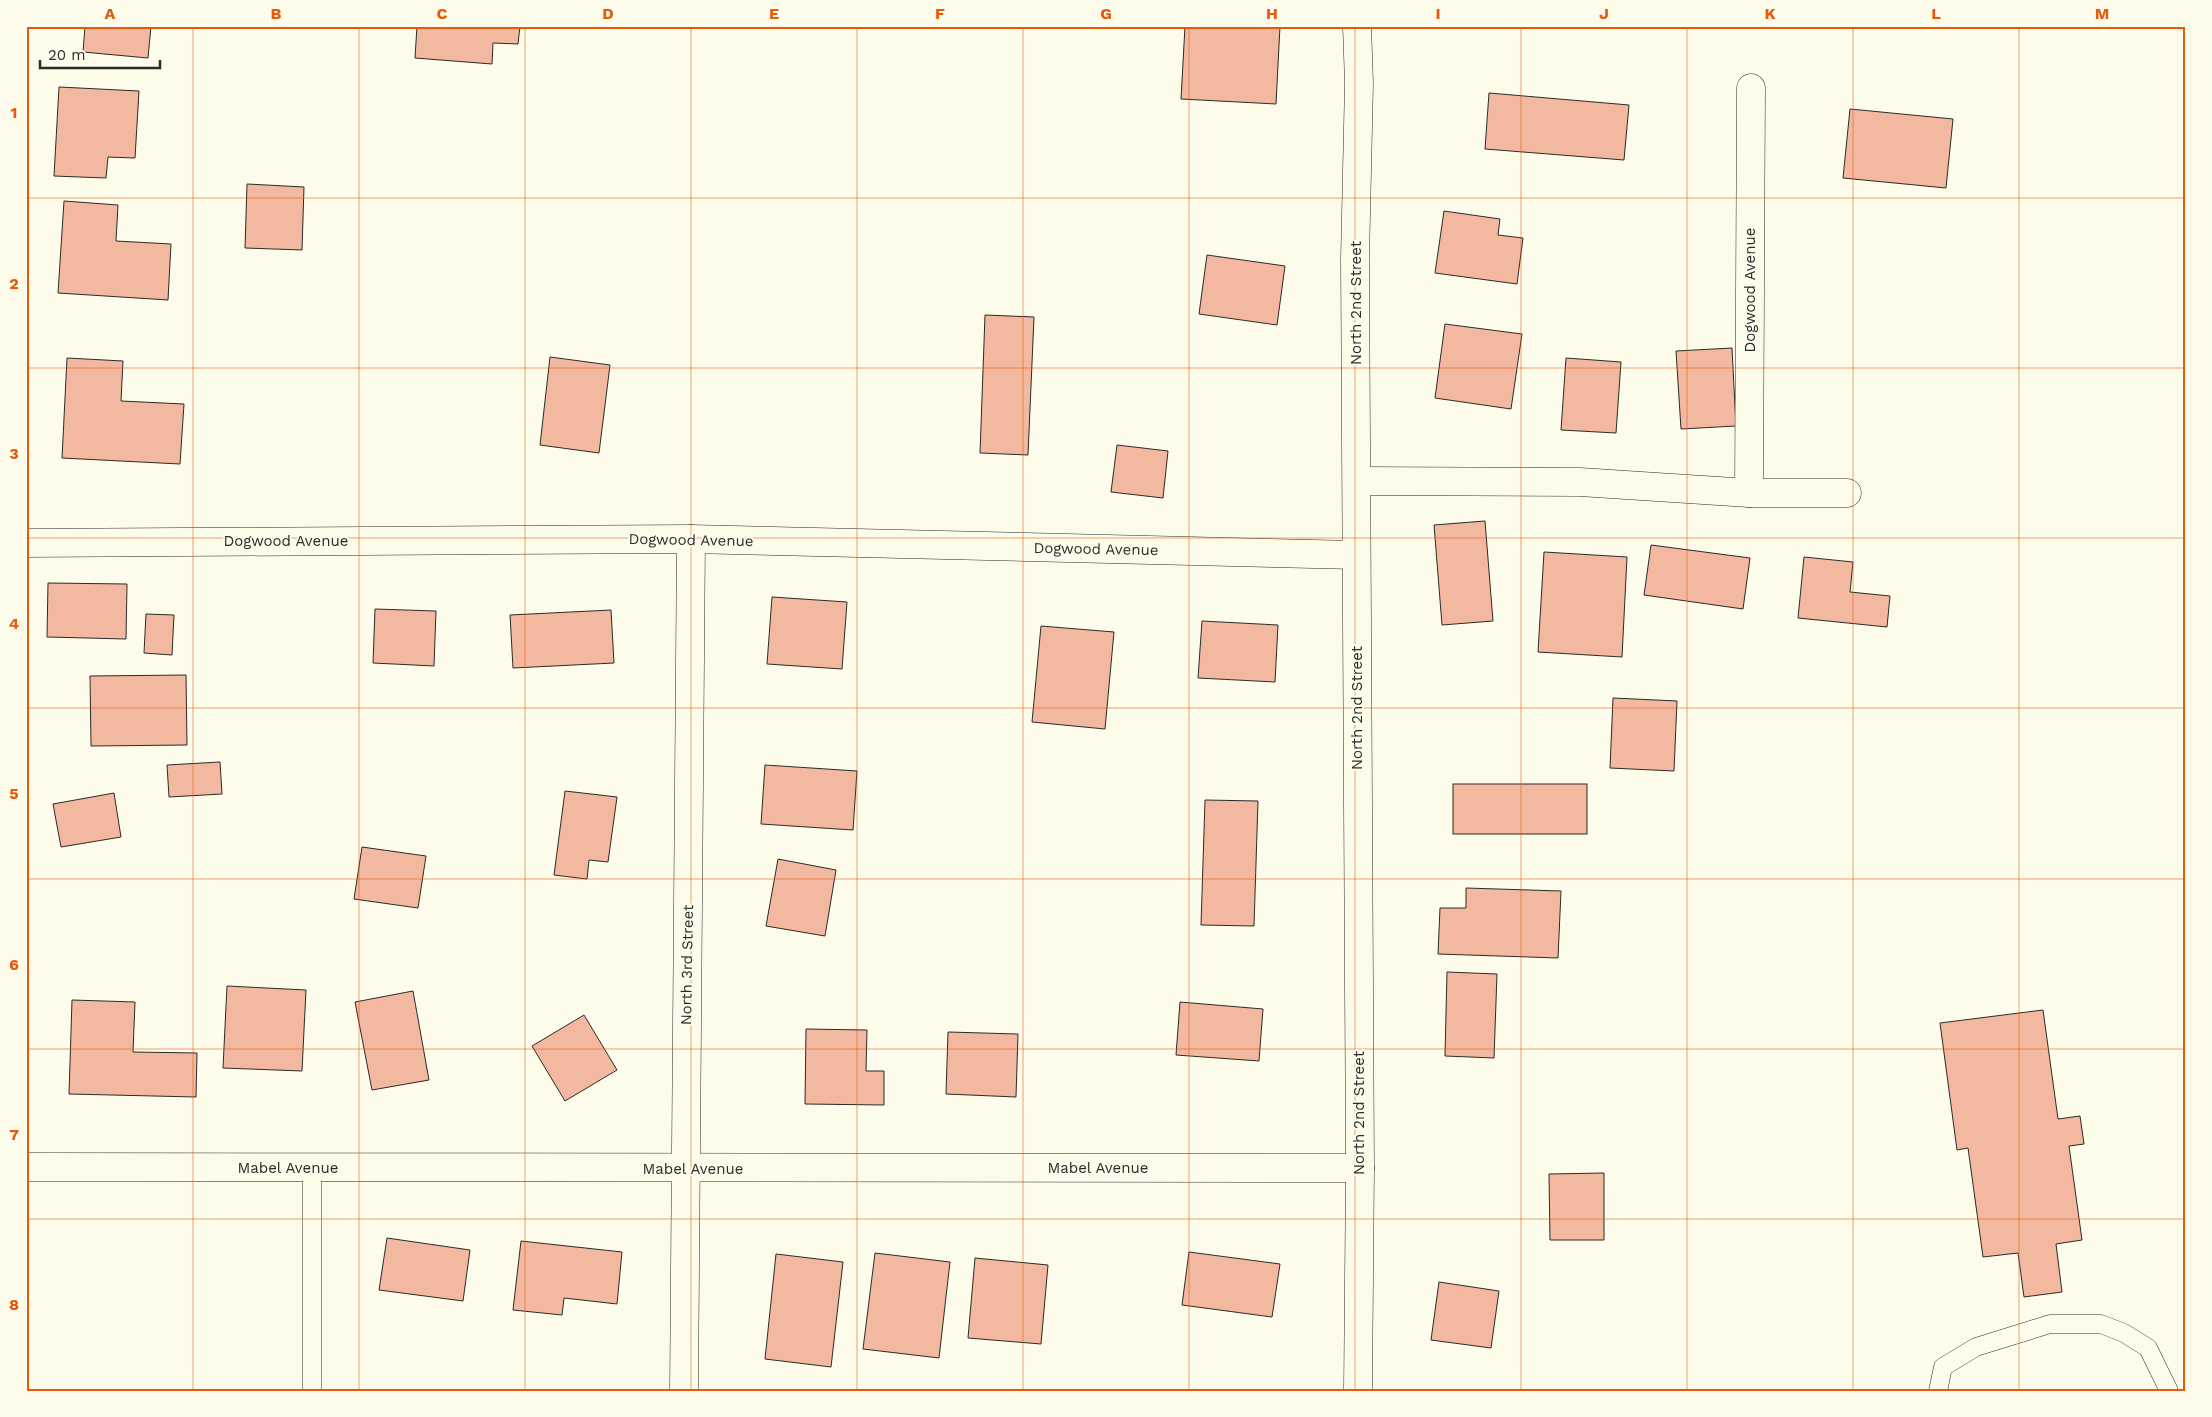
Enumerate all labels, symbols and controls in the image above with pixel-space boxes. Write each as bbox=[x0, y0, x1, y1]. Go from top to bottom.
text: A bbox=[105, 4, 116, 23]
text: B bbox=[271, 4, 282, 23]
text: C bbox=[437, 4, 448, 23]
text: D bbox=[602, 4, 614, 23]
text: E bbox=[769, 4, 779, 23]
text: F bbox=[935, 4, 945, 23]
text: G bbox=[1100, 4, 1112, 23]
text: H bbox=[1266, 4, 1278, 23]
text: I bbox=[1435, 4, 1441, 23]
text: J bbox=[1599, 4, 1609, 23]
text: K bbox=[1764, 4, 1776, 23]
text: L bbox=[1931, 4, 1941, 23]
text: M bbox=[2095, 4, 2109, 23]
scale bar bbox=[40, 38, 160, 70]
text: 20 m bbox=[48, 46, 86, 64]
text: 1 bbox=[11, 103, 17, 122]
street label: Dogwood Avenue bbox=[1741, 228, 1759, 352]
street label: North 2nd Street bbox=[1347, 240, 1365, 365]
text: 2 bbox=[9, 274, 19, 293]
text: 3 bbox=[9, 444, 19, 463]
street label: Dogwood Avenue bbox=[628, 530, 754, 550]
street label: Dogwood Avenue bbox=[224, 532, 348, 550]
street label: Dogwood Avenue bbox=[1033, 539, 1159, 559]
text: 4 bbox=[9, 614, 19, 633]
street label: North 2nd Street bbox=[1348, 645, 1366, 770]
text: 5 bbox=[9, 784, 19, 803]
street label: North 3rd Street bbox=[677, 904, 697, 1025]
text: 6 bbox=[9, 955, 19, 974]
street label: North 2nd Street bbox=[1350, 1050, 1368, 1175]
text: 7 bbox=[9, 1125, 19, 1144]
street label: Mabel Avenue bbox=[238, 1159, 338, 1177]
street label: Mabel Avenue bbox=[1048, 1159, 1148, 1177]
street label: Mabel Avenue bbox=[643, 1160, 743, 1178]
text: 8 bbox=[9, 1295, 19, 1314]

